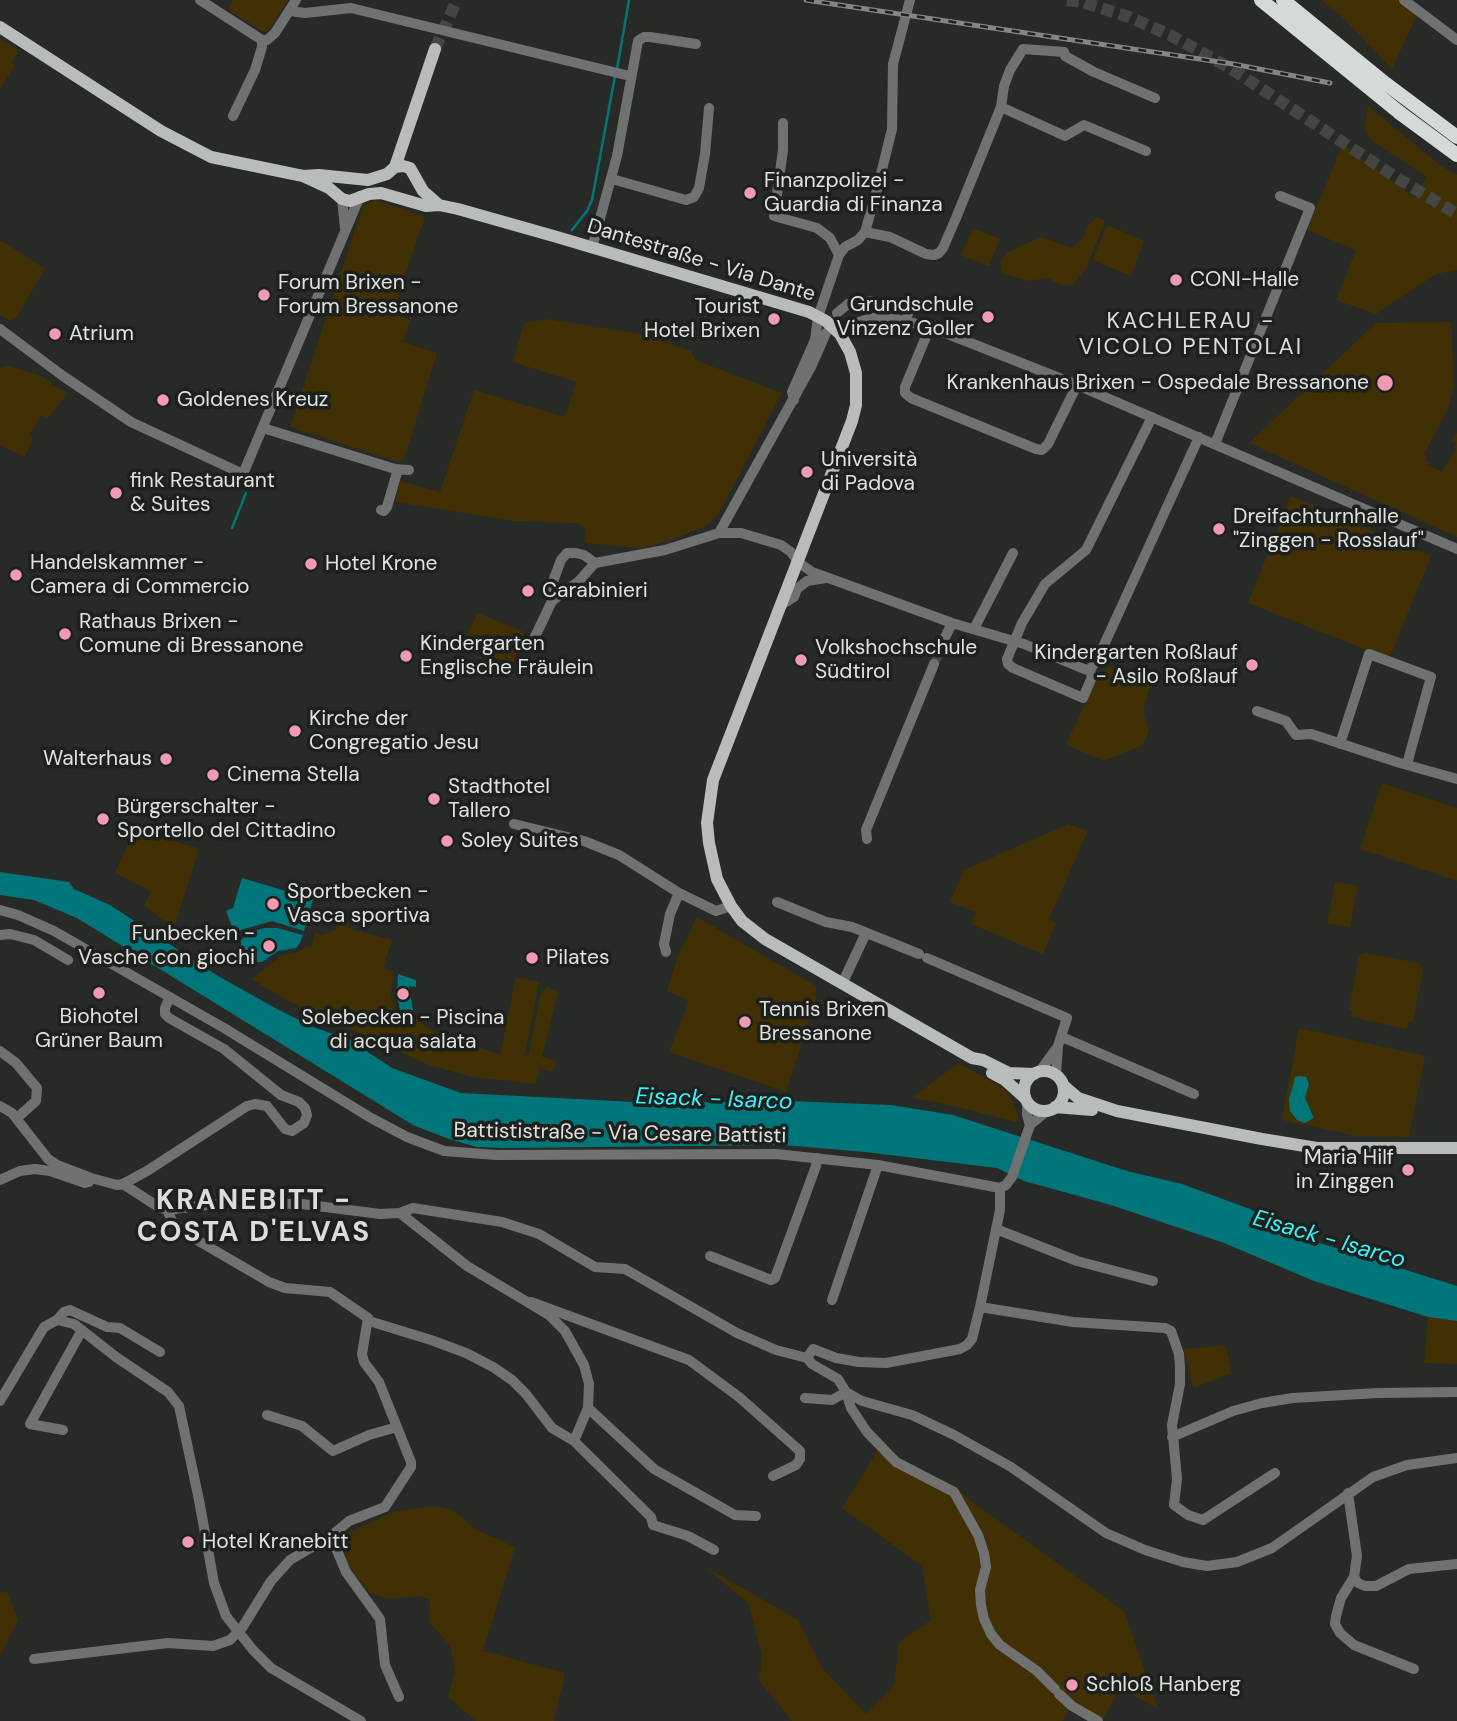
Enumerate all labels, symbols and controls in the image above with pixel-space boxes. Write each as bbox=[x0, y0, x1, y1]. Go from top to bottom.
place label: Finanzpolizei - Guardia di Finanza bbox=[764, 168, 943, 218]
marker: Finanzpolizei - Guardia di Finanza bbox=[742, 185, 758, 201]
street label: Dantestraße - Via Dante bbox=[584, 214, 818, 308]
place label: CONI-Halle bbox=[1190, 267, 1299, 293]
place label: Forum Brixen - Forum Bressanone bbox=[278, 270, 458, 320]
marker: CONI-Halle bbox=[1168, 272, 1184, 288]
marker: Forum Brixen - Forum Bressanone bbox=[256, 287, 272, 303]
place label: Grundschule Vinzenz Goller bbox=[837, 292, 974, 342]
place label: Tourist Hotel Brixen bbox=[644, 294, 760, 344]
district label: KACHLERAU - VICOLO PENTOLAI bbox=[1081, 308, 1301, 362]
marker: Grundschule Vinzenz Goller bbox=[980, 309, 996, 325]
marker: Tourist Hotel Brixen bbox=[766, 311, 782, 327]
place label: Atrium bbox=[69, 321, 134, 347]
marker: Atrium bbox=[47, 326, 63, 342]
place label: Krankenhaus Brixen - Ospedale Bressanone bbox=[946, 370, 1369, 396]
marker: Krankenhaus Brixen - Ospedale Bressanone bbox=[1375, 373, 1395, 393]
place label: Goldenes Kreuz bbox=[177, 387, 328, 413]
marker: Goldenes Kreuz bbox=[155, 392, 171, 408]
place label: Università di Padova bbox=[821, 447, 917, 497]
marker: Università di Padova bbox=[799, 464, 815, 480]
place label: fink Restaurant & Suites bbox=[130, 468, 275, 518]
marker: fink Restaurant & Suites bbox=[108, 485, 124, 501]
place label: Dreifachturnhalle "Zinggen - Rosslauf" bbox=[1233, 504, 1424, 554]
marker: Dreifachturnhalle "Zinggen - Rosslauf" bbox=[1211, 521, 1227, 537]
place label: Handelskammer - Camera di Commercio bbox=[30, 550, 249, 600]
place label: Hotel Krone bbox=[325, 551, 438, 577]
marker: Hotel Krone bbox=[303, 556, 319, 572]
marker: Handelskammer - Camera di Commercio bbox=[8, 567, 24, 583]
place label: Carabinieri bbox=[542, 578, 648, 604]
marker: Carabinieri bbox=[520, 583, 536, 599]
place label: Rathaus Brixen - Comune di Bressanone bbox=[79, 609, 304, 659]
marker: Rathaus Brixen - Comune di Bressanone bbox=[57, 626, 73, 642]
place label: Kindergarten Englische Fräulein bbox=[420, 631, 594, 681]
place label: Volkshochschule Südtirol bbox=[815, 635, 977, 685]
place label: Kindergarten Roßlauf - Asilo Roßlauf bbox=[1034, 640, 1238, 690]
marker: Kindergarten Englische Fräulein bbox=[398, 648, 414, 664]
marker: Volkshochschule Südtirol bbox=[793, 652, 809, 668]
marker: Kindergarten Roßlauf - Asilo Roßlauf bbox=[1244, 657, 1260, 673]
place label: Kirche der Congregatio Jesu bbox=[309, 706, 479, 756]
marker: Kirche der Congregatio Jesu bbox=[287, 723, 303, 739]
place label: Walterhaus bbox=[43, 746, 152, 772]
marker: Walterhaus bbox=[158, 751, 174, 767]
place label: Cinema Stella bbox=[227, 762, 360, 788]
marker: Cinema Stella bbox=[205, 767, 221, 783]
place label: Stadthotel Tallero bbox=[448, 774, 550, 824]
marker: Stadthotel Tallero bbox=[426, 791, 442, 807]
place label: Bürgerschalter - Sportello del Cittadino bbox=[117, 794, 336, 844]
marker: Bürgerschalter - Sportello del Cittadino bbox=[95, 811, 111, 827]
place label: Soley Suites bbox=[461, 828, 579, 854]
marker: Soley Suites bbox=[439, 833, 455, 849]
place label: Sportbecken - Vasca sportiva bbox=[287, 879, 430, 929]
marker: Sportbecken - Vasca sportiva bbox=[265, 896, 281, 912]
place label: Funbecken - Vasche con giochi bbox=[78, 921, 255, 971]
marker: Funbecken - Vasche con giochi bbox=[261, 938, 277, 954]
place label: Pilates bbox=[546, 945, 609, 971]
marker: Pilates bbox=[524, 950, 540, 966]
marker: Biohotel Grüner Baum bbox=[91, 985, 107, 1001]
marker: Solebecken - Piscina di acqua salata bbox=[395, 986, 411, 1002]
place label: Tennis Brixen Bressanone bbox=[759, 997, 886, 1047]
place label: Biohotel Grüner Baum bbox=[35, 1004, 163, 1054]
place label: Solebecken - Piscina di acqua salata bbox=[302, 1005, 504, 1055]
marker: Tennis Brixen Bressanone bbox=[737, 1014, 753, 1030]
water label: Eisack - Isarco bbox=[635, 1083, 793, 1117]
street label: Battististraße - Via Cesare Battisti bbox=[453, 1118, 787, 1150]
place label: Maria Hilf in Zinggen bbox=[1296, 1145, 1394, 1195]
marker: Maria Hilf in Zinggen bbox=[1400, 1162, 1416, 1178]
district label: KRANEBITT - COSTA D'ELVAS bbox=[138, 1185, 370, 1251]
water label: Eisack - Isarco bbox=[1250, 1205, 1408, 1275]
place label: Hotel Kranebitt bbox=[202, 1529, 349, 1555]
marker: Hotel Kranebitt bbox=[180, 1534, 196, 1550]
place label: Schloß Hanberg bbox=[1086, 1672, 1241, 1698]
marker: Schloß Hanberg bbox=[1064, 1677, 1080, 1693]

